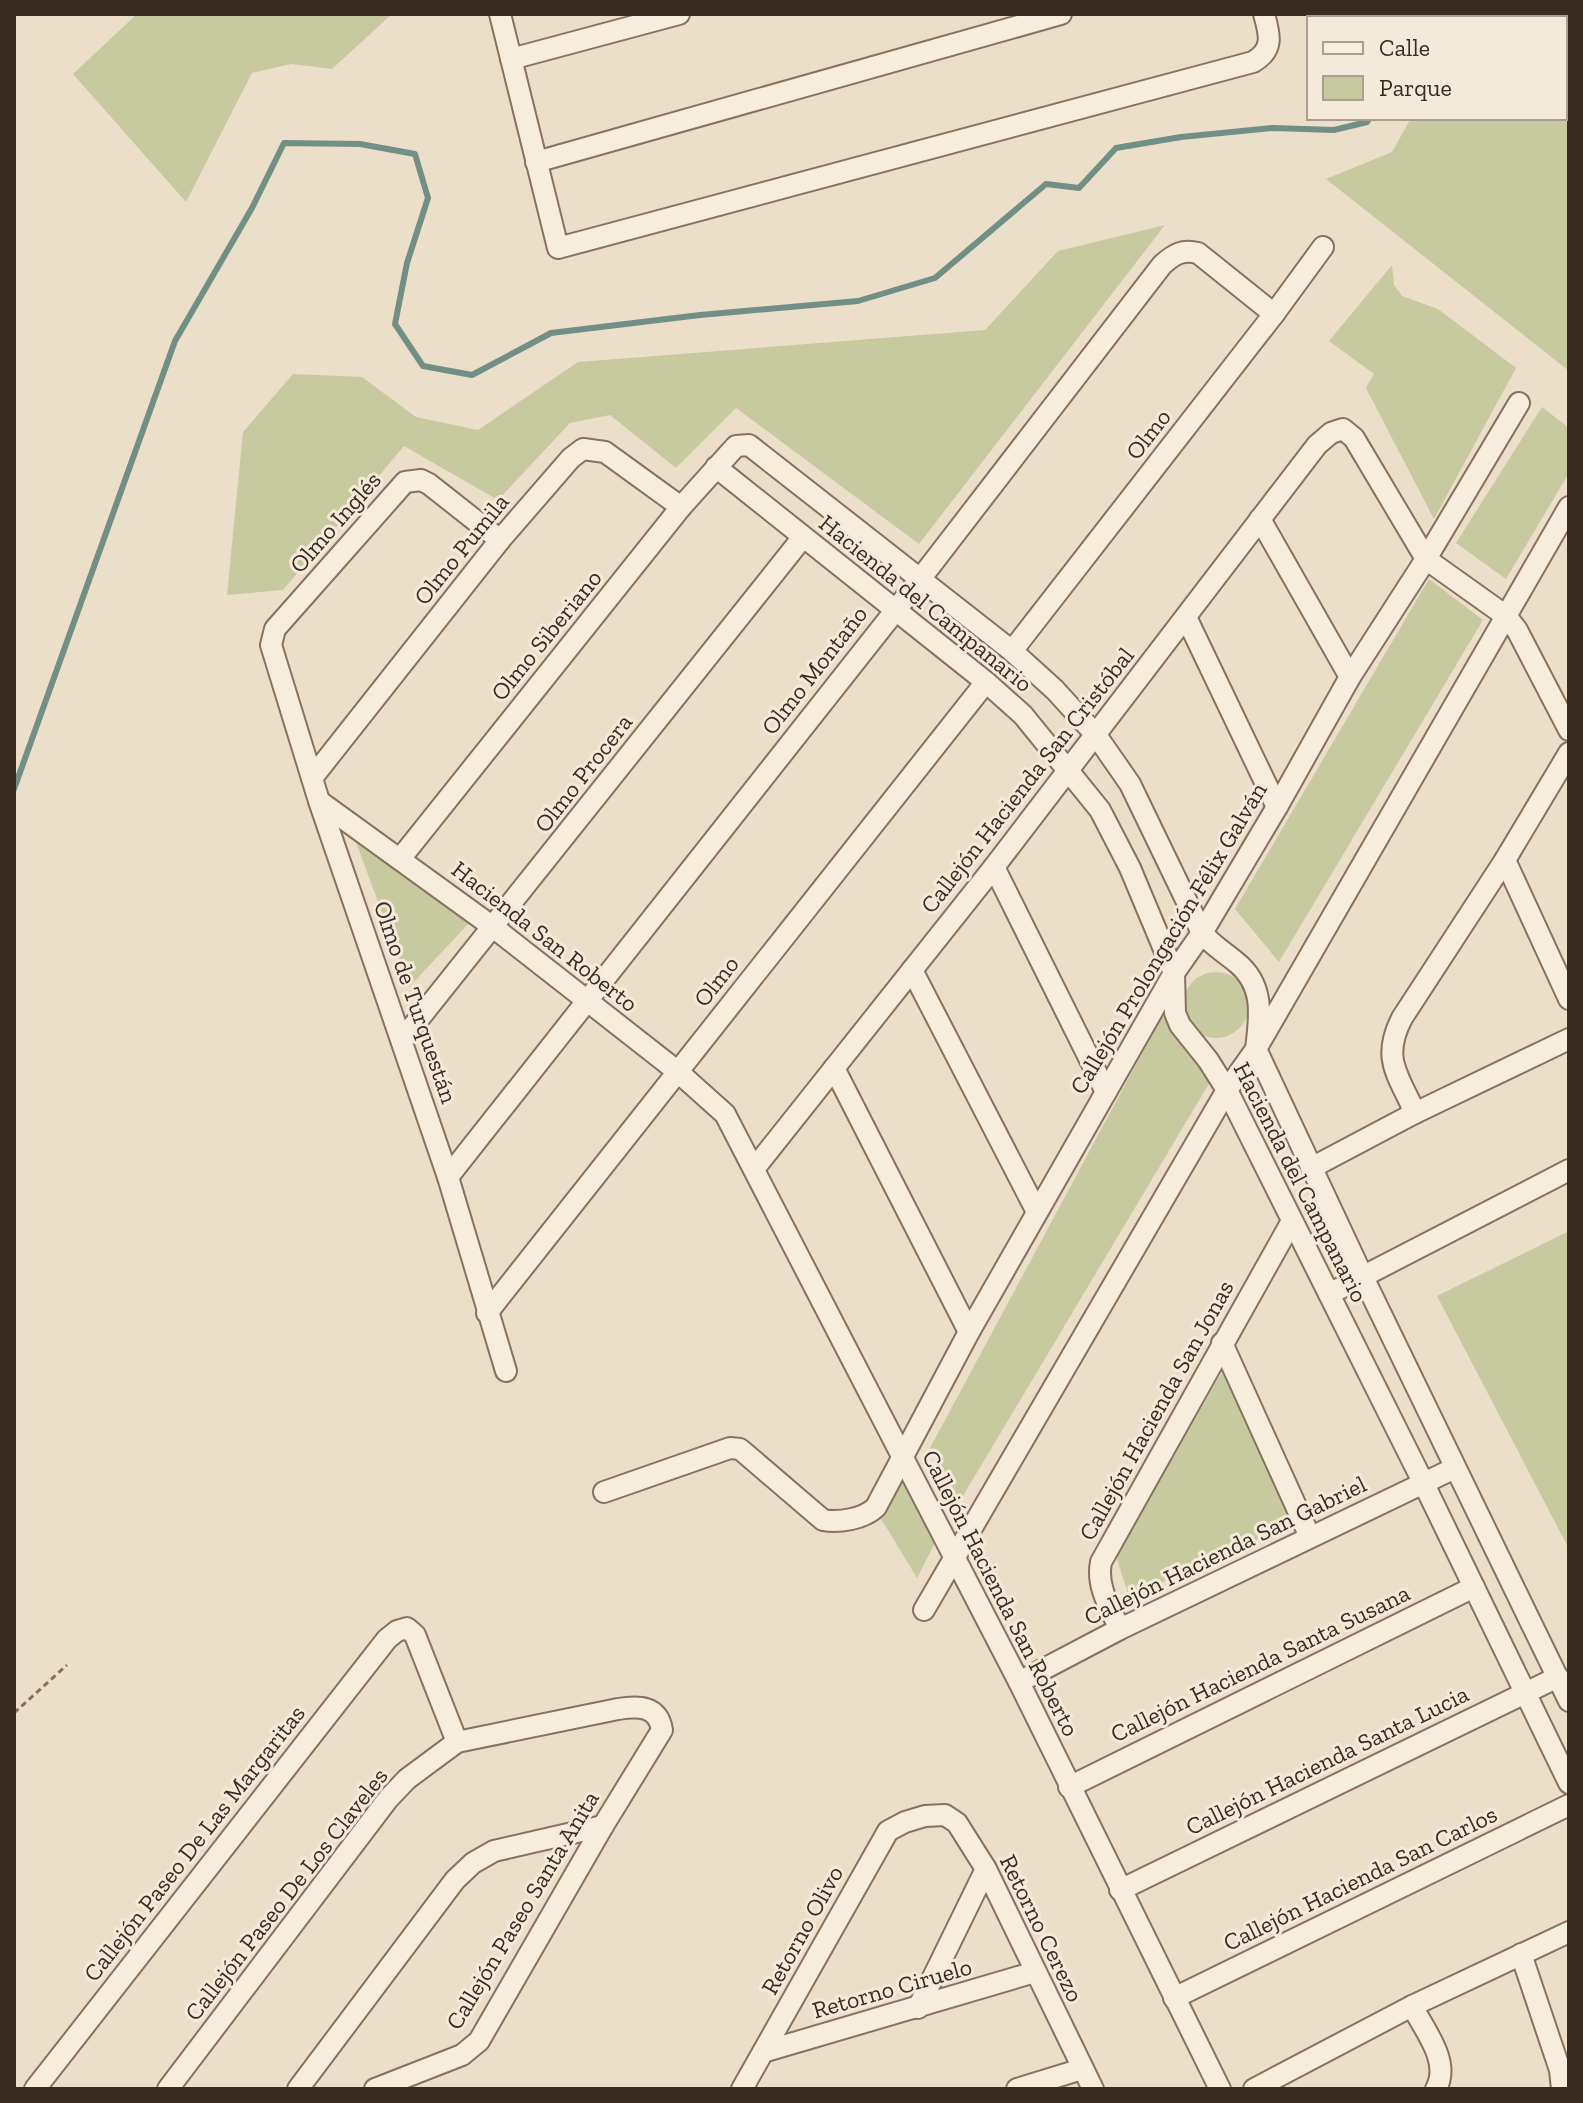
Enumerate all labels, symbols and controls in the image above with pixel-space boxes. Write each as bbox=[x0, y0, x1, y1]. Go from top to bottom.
legend bbox=[1307, 16, 1567, 120]
text: Calle bbox=[1379, 33, 1430, 62]
text: Parque bbox=[1379, 73, 1452, 102]
street label: Olmo bbox=[1119, 403, 1177, 465]
street label: Olmo Inglés bbox=[283, 465, 387, 579]
street label: Olmo Pumila bbox=[407, 487, 515, 610]
street label: Hacienda del Campanario bbox=[814, 508, 1038, 698]
street label: Olmo Siberiano bbox=[484, 564, 608, 706]
street label: Olmo Montaño bbox=[755, 600, 873, 740]
street label: Callejón Hacienda San Cristóbal bbox=[914, 641, 1140, 919]
street label: Olmo Procera bbox=[528, 708, 638, 838]
street label: Callejón Prolongación Félix Galván bbox=[1063, 777, 1273, 1099]
street label: Hacienda San Roberto bbox=[446, 854, 644, 1018]
street label: Olmo de Turquestán bbox=[368, 897, 464, 1107]
street label: Olmo bbox=[687, 950, 745, 1012]
street label: Hacienda del Campanario bbox=[1228, 1057, 1374, 1307]
street label: Callejón Hacienda San Jonas bbox=[1072, 1275, 1240, 1545]
street label: Callejón Hacienda San Roberto bbox=[916, 1445, 1086, 1741]
street label: Callejón Hacienda San Gabriel bbox=[1079, 1469, 1371, 1631]
street label: Callejón Hacienda Santa Susana bbox=[1106, 1578, 1415, 1748]
street label: Callejón Hacienda Santa Lucia bbox=[1181, 1679, 1474, 1841]
street label: Callejón Paseo De Las Margaritas bbox=[77, 1699, 311, 1987]
street label: Callejón Paseo De Los Claveles bbox=[178, 1762, 394, 2026]
street label: Callejón Paseo Santa Anita bbox=[439, 1785, 605, 2035]
street label: Callejón Hacienda San Carlos bbox=[1218, 1799, 1502, 1957]
street label: Retorno Cerezo bbox=[994, 1850, 1090, 2006]
street label: Retorno Olivo bbox=[755, 1861, 849, 1999]
street label: Retorno Ciruelo bbox=[809, 1951, 975, 2025]

